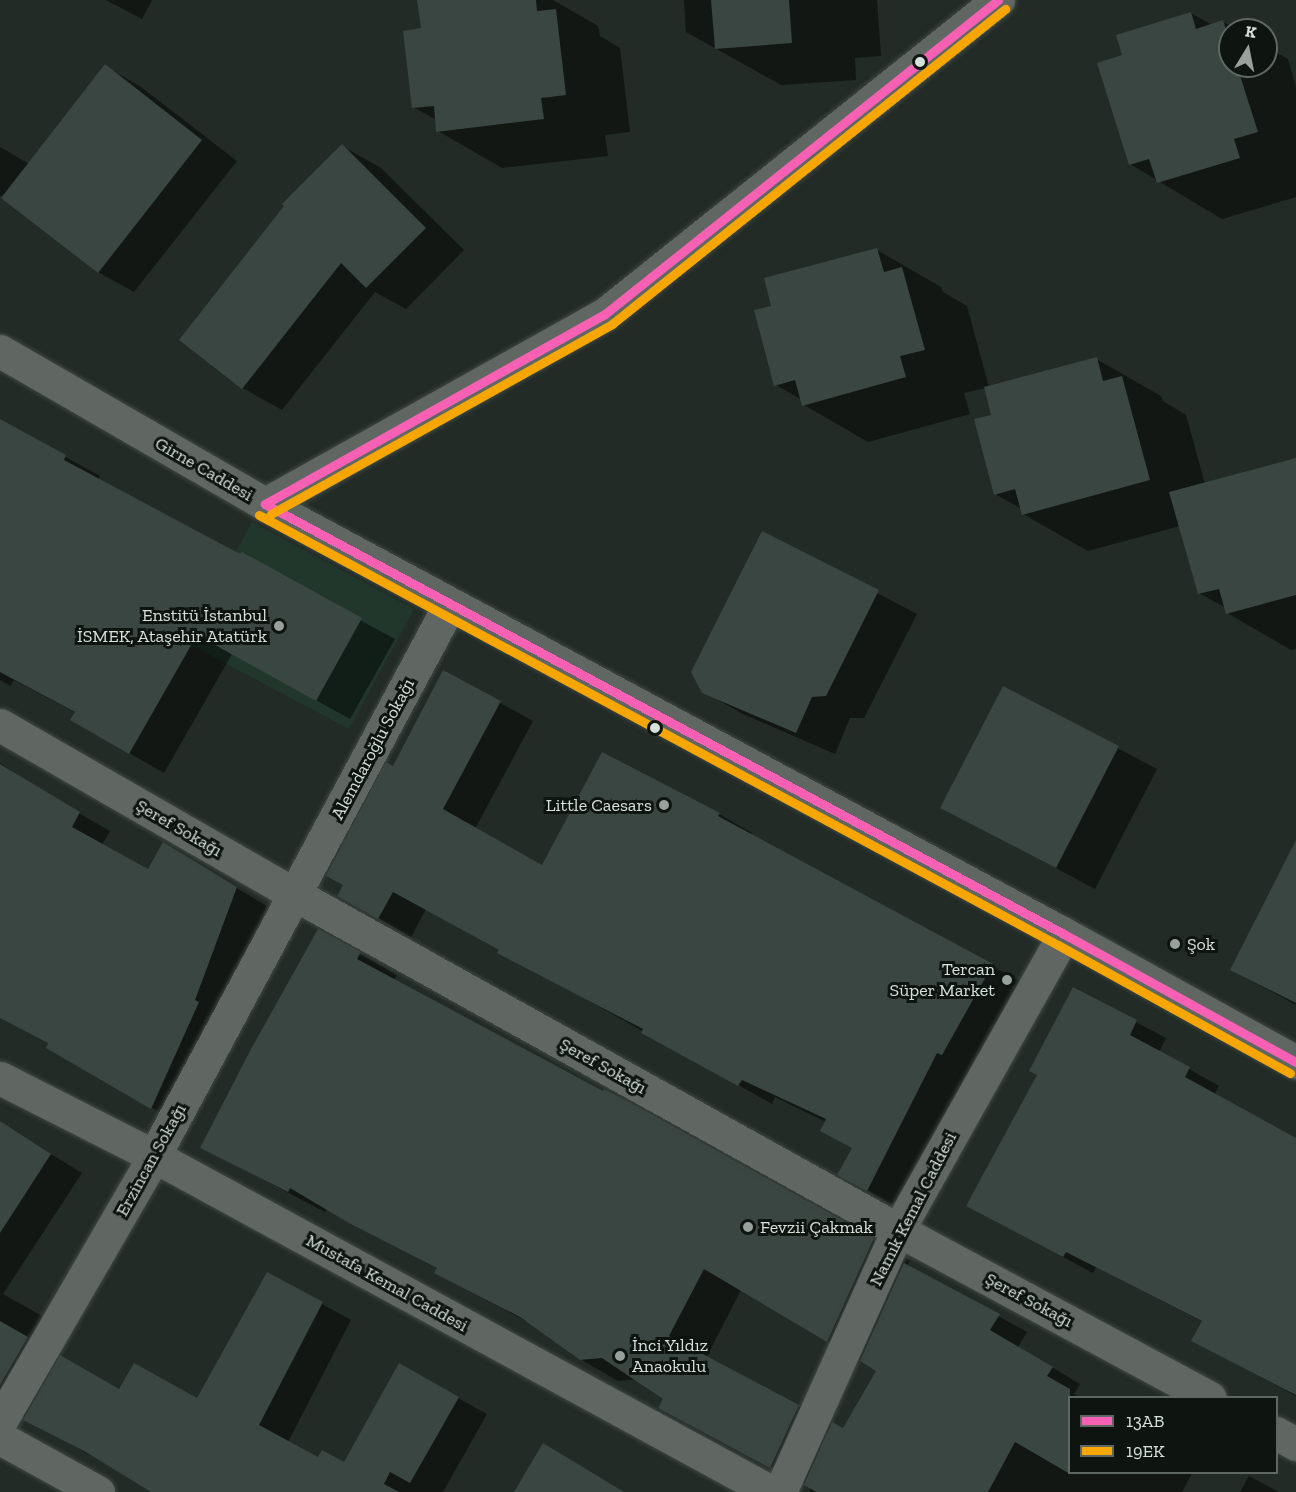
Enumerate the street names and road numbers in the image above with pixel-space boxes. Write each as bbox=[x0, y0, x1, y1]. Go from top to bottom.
street label: Girne Caddesi bbox=[151, 432, 257, 506]
street label: Alemdaroğlu Sokağı bbox=[327, 675, 419, 823]
street label: Şeref Sokağı bbox=[132, 795, 226, 861]
street label: Şeref Sokağı bbox=[556, 1033, 650, 1099]
street label: Erzincan Sokağı bbox=[111, 1100, 191, 1220]
street label: Namık Kemal Caddesi bbox=[865, 1128, 961, 1290]
street label: Mustafa Kemal Caddesi bbox=[302, 1230, 472, 1336]
street label: Şeref Sokağı bbox=[982, 1268, 1076, 1332]

